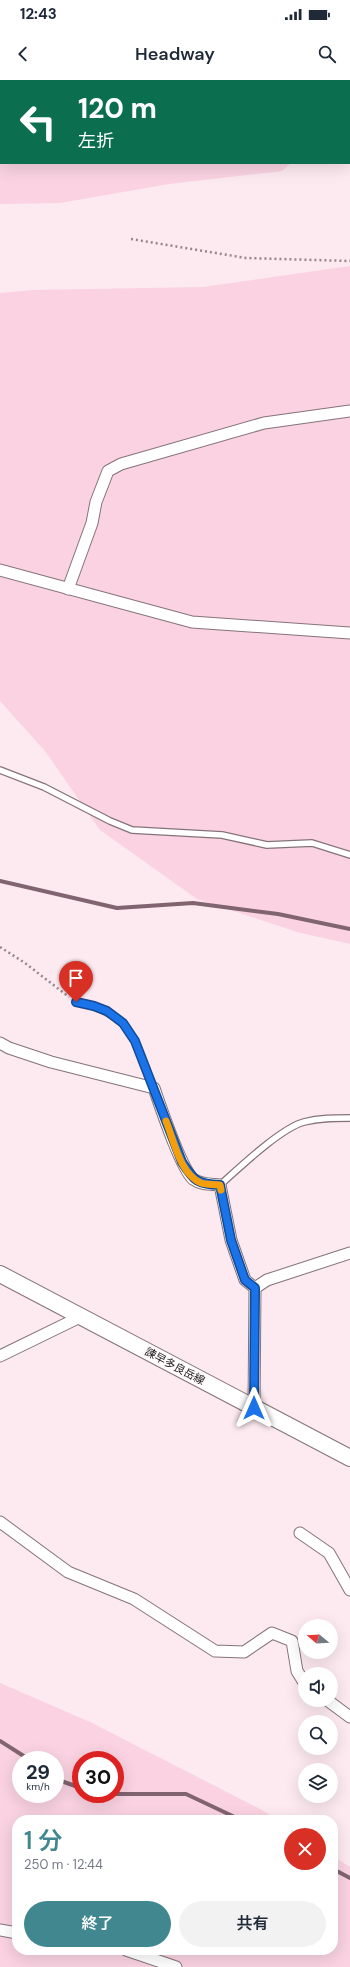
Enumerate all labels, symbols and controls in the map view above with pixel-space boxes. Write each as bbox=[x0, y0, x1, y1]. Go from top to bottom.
text: 12:43 bbox=[20, 4, 57, 24]
text: Headway bbox=[135, 42, 215, 66]
icon: back bbox=[12, 43, 34, 65]
icon: search bbox=[316, 43, 338, 65]
text: 120 m bbox=[78, 90, 157, 127]
icon: left bbox=[12, 96, 64, 148]
text: 左折 bbox=[78, 129, 114, 153]
pin bbox=[59, 961, 93, 1002]
icon: arrive bbox=[65, 967, 87, 989]
street label: 諫早多良岳線 bbox=[143, 1344, 207, 1388]
position arrow bbox=[233, 1387, 275, 1429]
north arrow bbox=[298, 1619, 338, 1659]
map controls bbox=[298, 1619, 338, 1803]
button: sound bbox=[298, 1667, 338, 1707]
button: search bbox=[298, 1715, 338, 1755]
speed limit sign: 30 bbox=[72, 1751, 124, 1803]
text: 29 bbox=[26, 1759, 50, 1785]
button: layers bbox=[298, 1763, 338, 1803]
text: km/h bbox=[26, 1780, 50, 1793]
text: 1 分 bbox=[24, 1825, 62, 1856]
button: close bbox=[284, 1828, 326, 1870]
text: 250 m · 12:44 bbox=[24, 1856, 103, 1873]
button: 終了 bbox=[24, 1901, 171, 1947]
button: 共有 bbox=[179, 1901, 326, 1947]

